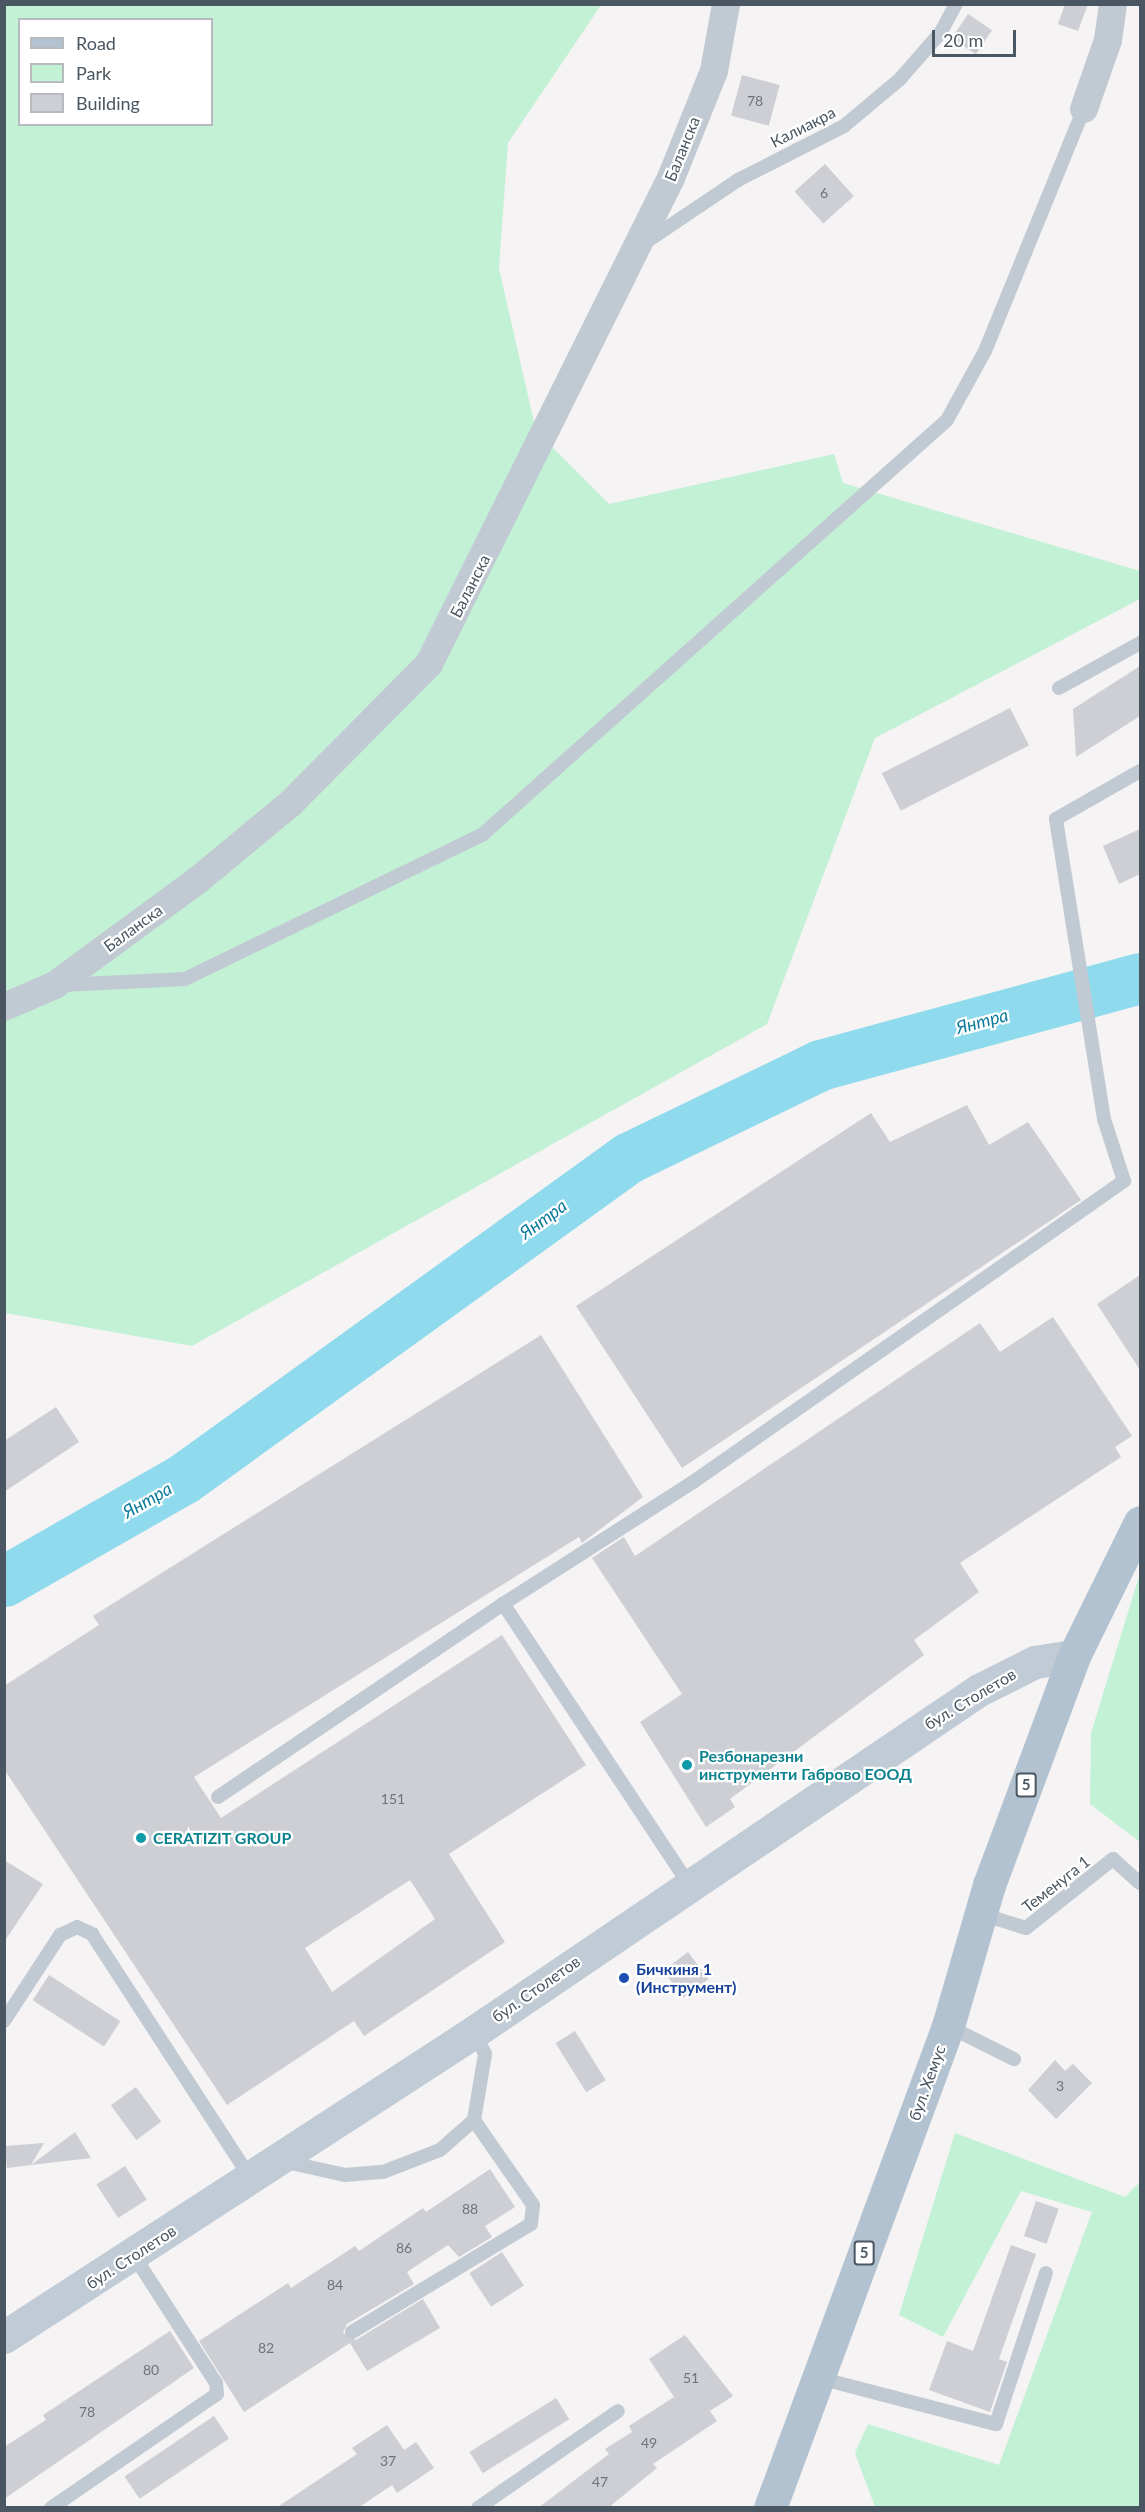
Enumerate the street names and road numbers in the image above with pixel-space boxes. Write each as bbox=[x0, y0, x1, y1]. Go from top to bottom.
street label: Калиакра bbox=[767, 102, 839, 152]
street label: Баланска bbox=[660, 114, 704, 184]
street label: Баланска bbox=[446, 551, 494, 621]
street label: Баланска bbox=[100, 900, 166, 956]
street label: бул. Столетов bbox=[921, 1664, 1019, 1734]
road number: 5 bbox=[1016, 1773, 1036, 1797]
street label: Теменуга 1 bbox=[1018, 1852, 1094, 1916]
street label: бул. Столетов bbox=[488, 1952, 584, 2026]
street label: бул. Хемус bbox=[904, 2043, 950, 2123]
street label: бул. Столетов bbox=[82, 2221, 180, 2293]
road number: 5 bbox=[854, 2241, 874, 2265]

